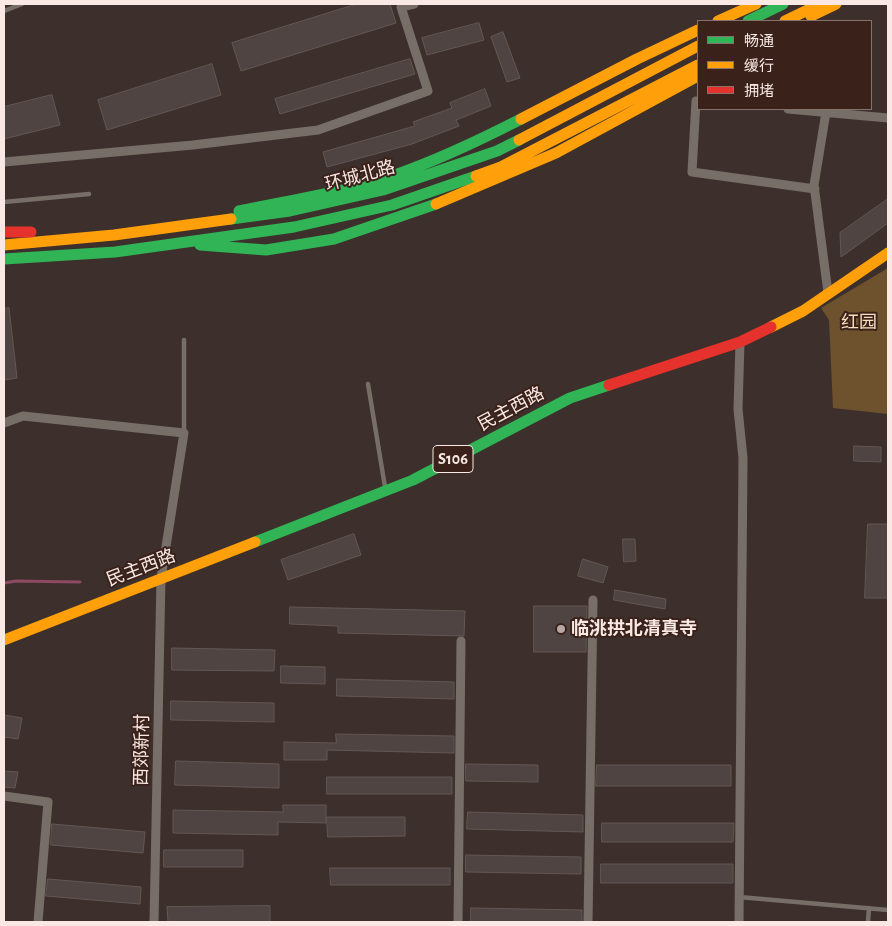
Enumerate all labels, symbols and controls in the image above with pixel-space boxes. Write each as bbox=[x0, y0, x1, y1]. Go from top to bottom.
legend bbox=[697, 20, 872, 110]
text: 畅通 bbox=[744, 34, 774, 49]
text: 缓行 bbox=[744, 59, 774, 74]
text: 拥堵 bbox=[744, 84, 774, 99]
street label: 环城北路 bbox=[322, 156, 398, 196]
park label: 红园 bbox=[841, 312, 877, 334]
street label: 民主西路 bbox=[474, 383, 548, 435]
road number: S106 bbox=[433, 446, 473, 472]
street label: 民主西路 bbox=[104, 545, 178, 591]
place label: 临洮拱北清真寺 bbox=[571, 618, 697, 640]
marker: 临洮拱北清真寺 bbox=[555, 623, 567, 635]
street label: 西郊新村 bbox=[131, 714, 153, 786]

